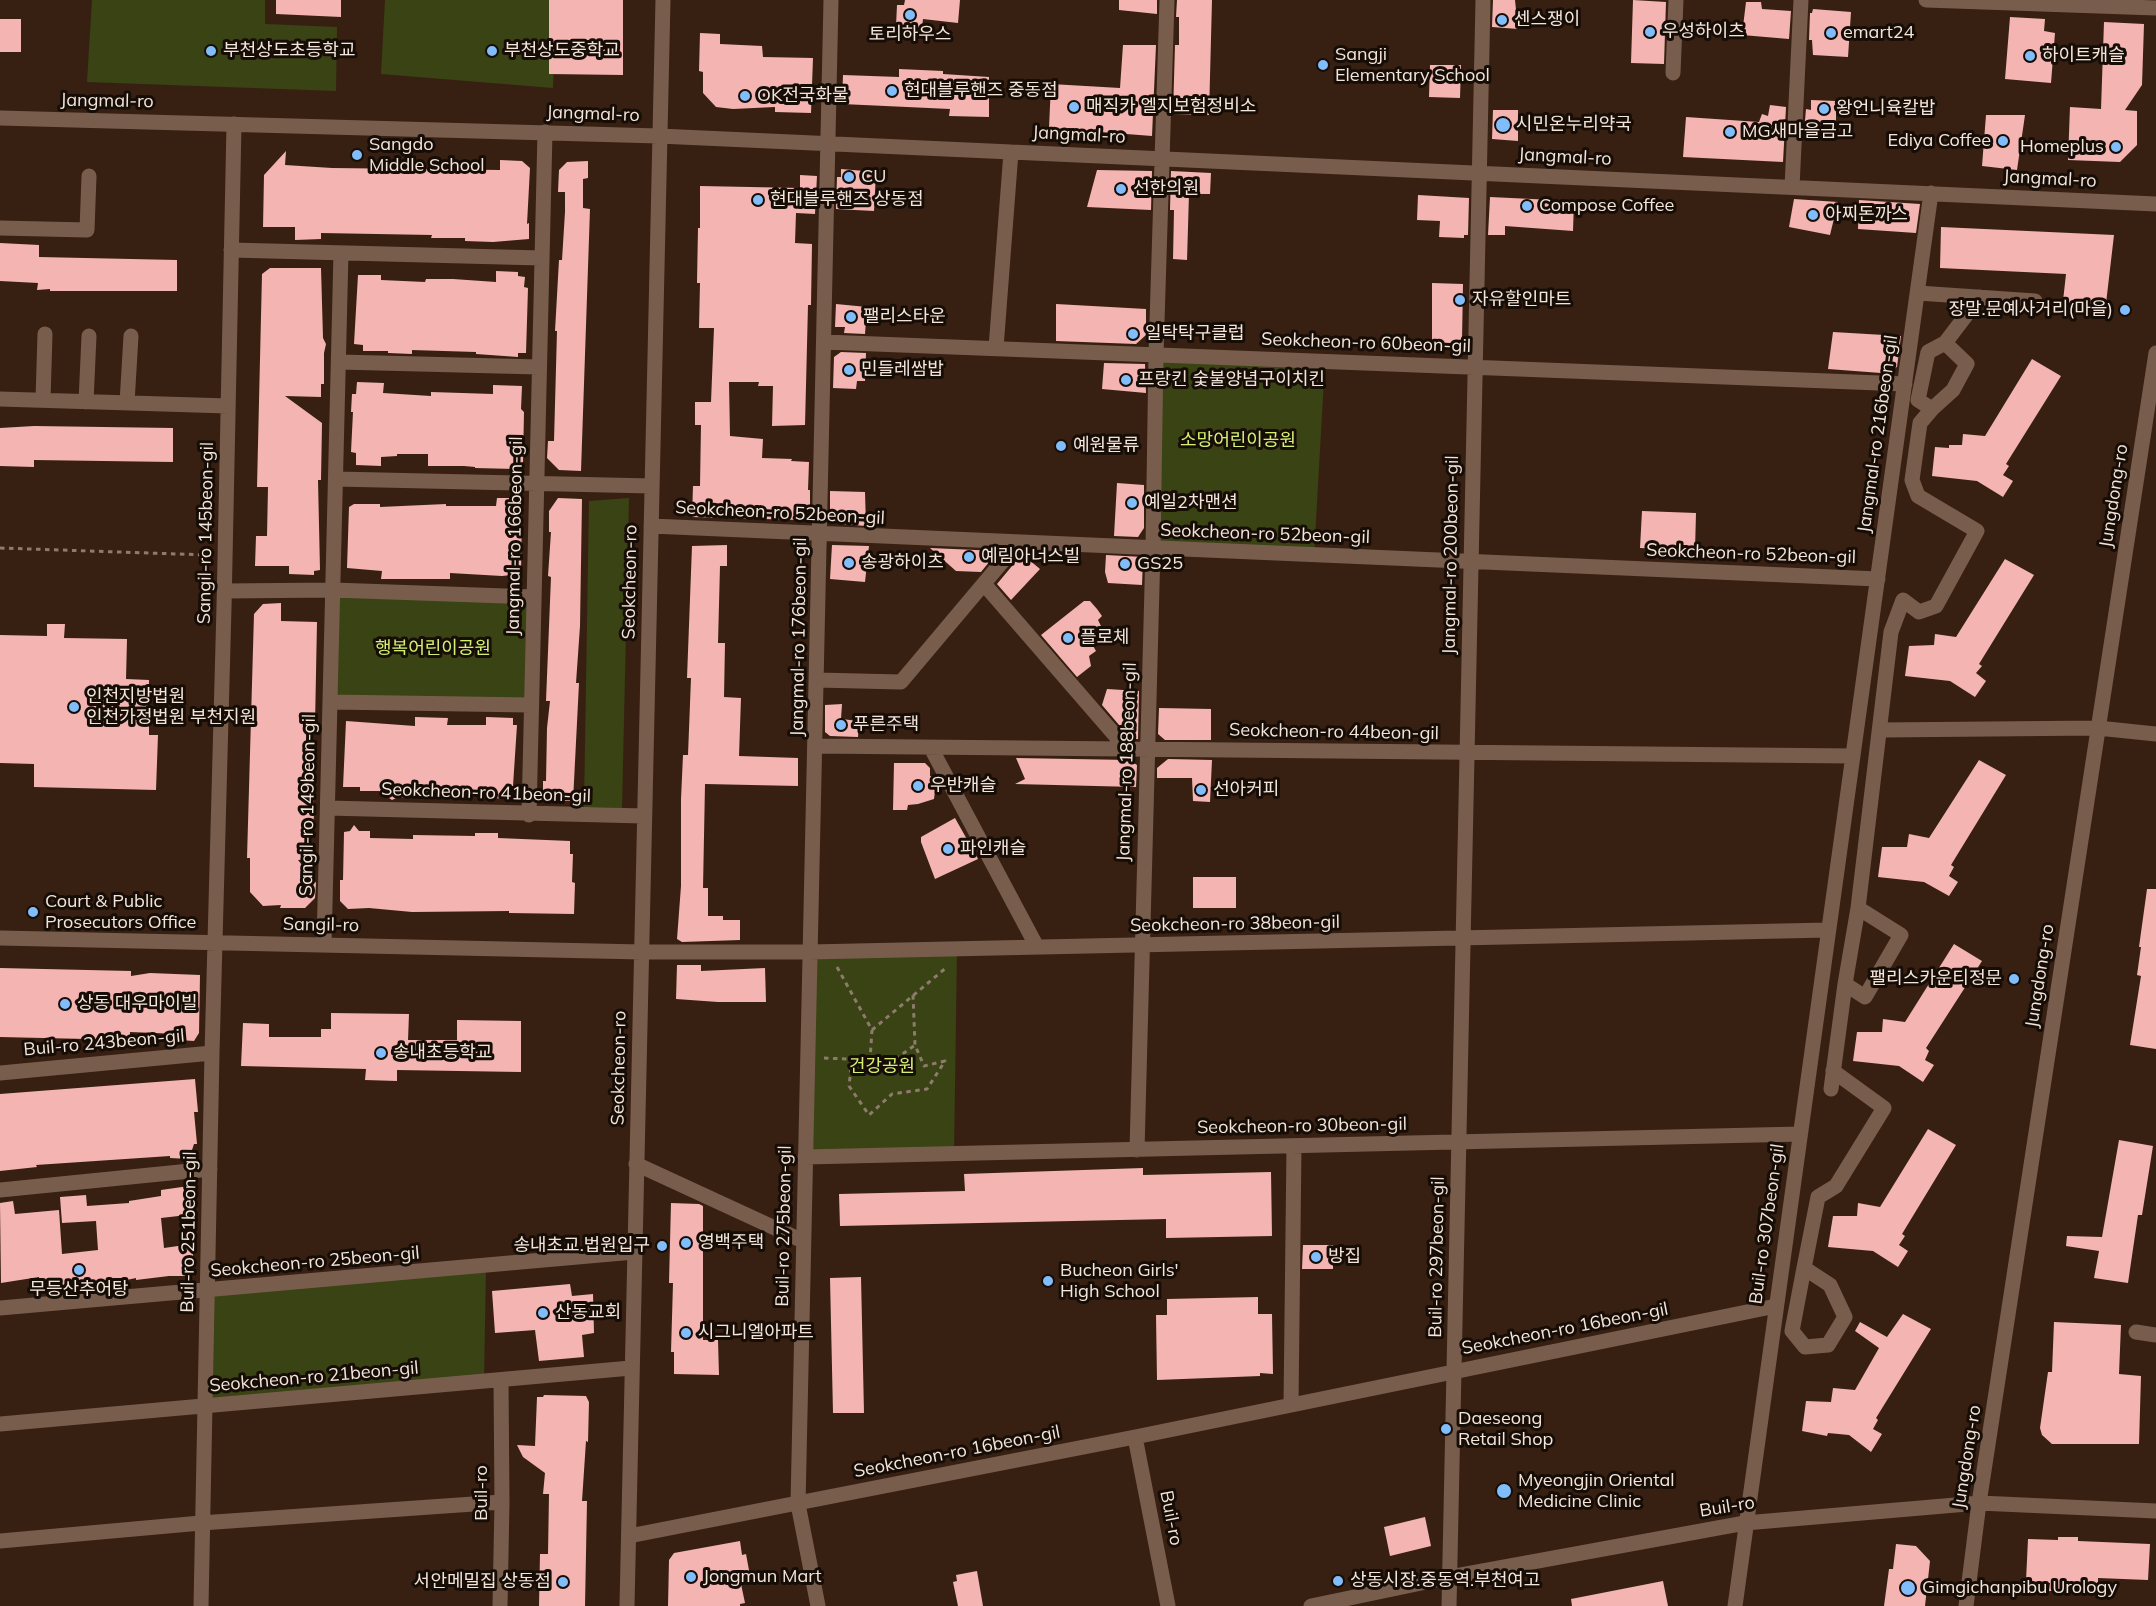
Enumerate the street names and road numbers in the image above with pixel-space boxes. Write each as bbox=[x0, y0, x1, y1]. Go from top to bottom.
street label: Jangmal-ro bbox=[60, 89, 154, 113]
street label: Jangmal-ro bbox=[546, 102, 640, 126]
street label: Jangmal-ro bbox=[1032, 122, 1126, 148]
street label: Jangmal-ro bbox=[1518, 144, 1612, 170]
street label: Jangmal-ro bbox=[2003, 166, 2097, 192]
street label: Seokcheon-ro 60beon-gil bbox=[1261, 329, 1471, 357]
street label: Jangmal-ro 216beon-gil bbox=[1853, 334, 1903, 534]
street label: Jangmal-ro 166beon-gil bbox=[502, 436, 528, 636]
street label: Sangil-ro 145beon-gil bbox=[194, 442, 218, 624]
street label: Jungdong-ro bbox=[2095, 443, 2133, 549]
street label: Jangmal-ro 200beon-gil bbox=[1438, 455, 1464, 655]
street label: Seokcheon-ro 52beon-gil bbox=[675, 497, 885, 529]
street label: Seokcheon-ro 52beon-gil bbox=[1160, 520, 1370, 548]
street label: Seokcheon-ro bbox=[618, 524, 642, 640]
street label: Jangmal-ro 176beon-gil bbox=[786, 537, 812, 737]
street label: Seokcheon-ro 52beon-gil bbox=[1646, 540, 1856, 568]
street label: Jangmal-ro 188beon-gil bbox=[1113, 662, 1141, 862]
street label: Sangil-ro 149beon-gil bbox=[296, 714, 320, 896]
street label: Seokcheon-ro 44beon-gil bbox=[1229, 719, 1439, 745]
street label: Seokcheon-ro 41beon-gil bbox=[381, 779, 591, 807]
street label: Seokcheon-ro 38beon-gil bbox=[1130, 911, 1340, 937]
street label: Sangil-ro bbox=[283, 914, 359, 936]
street label: Jungdong-ro bbox=[2021, 923, 2059, 1029]
street label: Seokcheon-ro bbox=[607, 1010, 631, 1126]
street label: Buil-ro 243beon-gil bbox=[23, 1025, 185, 1061]
street label: Seokcheon-ro 30beon-gil bbox=[1197, 1113, 1407, 1139]
street label: Buil-ro 307beon-gil bbox=[1745, 1143, 1789, 1305]
street label: Buil-ro 275beon-gil bbox=[772, 1145, 796, 1307]
street label: Buil-ro 251beon-gil bbox=[177, 1151, 201, 1313]
street label: Buil-ro 297beon-gil bbox=[1425, 1176, 1449, 1338]
street label: Seokcheon-ro 25beon-gil bbox=[210, 1242, 420, 1282]
street label: Seokcheon-ro 16beon-gil bbox=[1460, 1298, 1670, 1360]
street label: Seokcheon-ro 21beon-gil bbox=[209, 1357, 419, 1397]
street label: Jungdong-ro bbox=[1948, 1404, 1986, 1510]
street label: Seokcheon-ro 16beon-gil bbox=[852, 1421, 1062, 1483]
street label: Buil-ro bbox=[471, 1465, 493, 1521]
street label: Buil-ro bbox=[1155, 1489, 1187, 1547]
street label: Buil-ro bbox=[1698, 1492, 1756, 1522]

